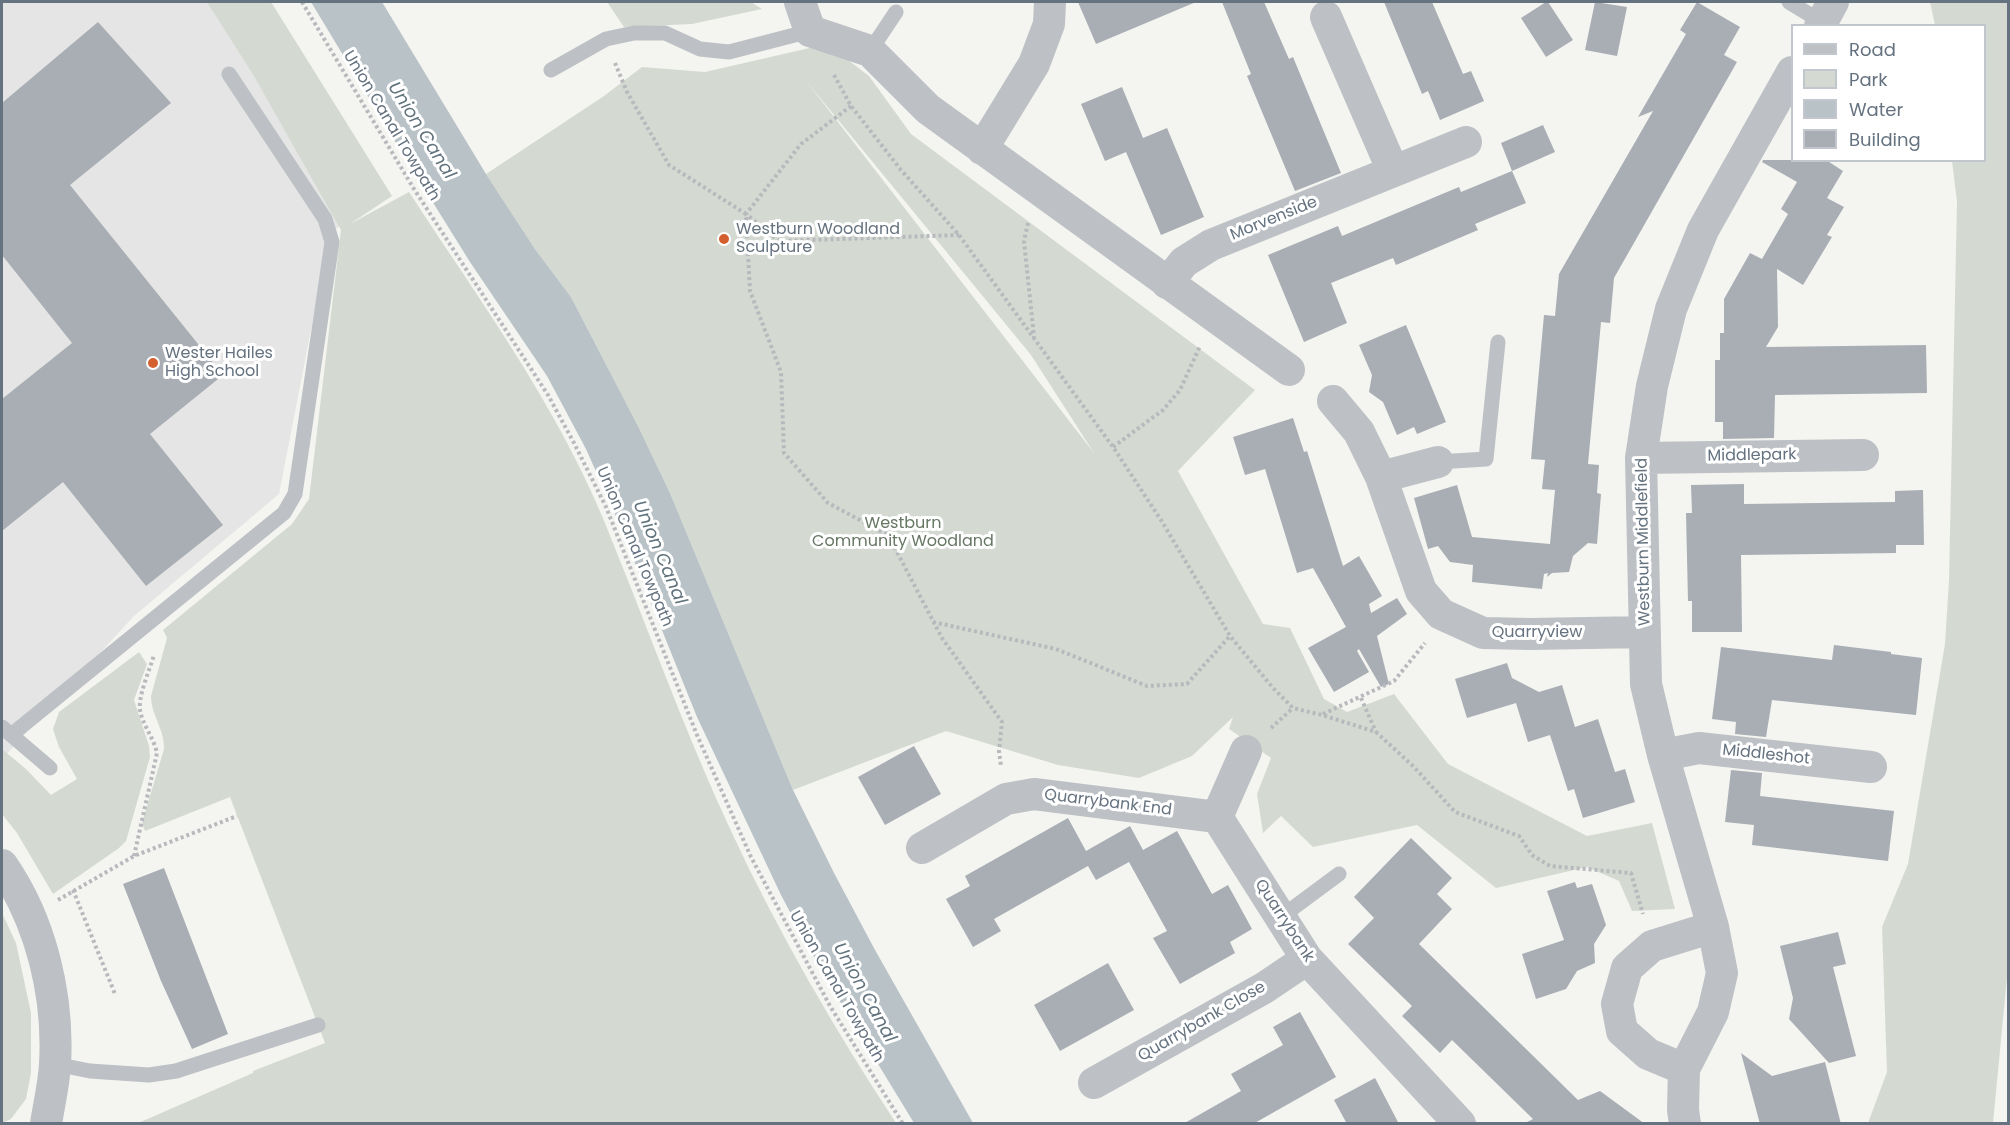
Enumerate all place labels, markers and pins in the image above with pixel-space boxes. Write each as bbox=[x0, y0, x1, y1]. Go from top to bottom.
place label: Westburn Woodland Sculpture bbox=[736, 220, 900, 258]
marker: Westburn Woodland Sculpture bbox=[717, 232, 731, 246]
place label: Wester Hailes High School bbox=[165, 344, 273, 382]
marker: Wester Hailes High School bbox=[146, 356, 160, 370]

